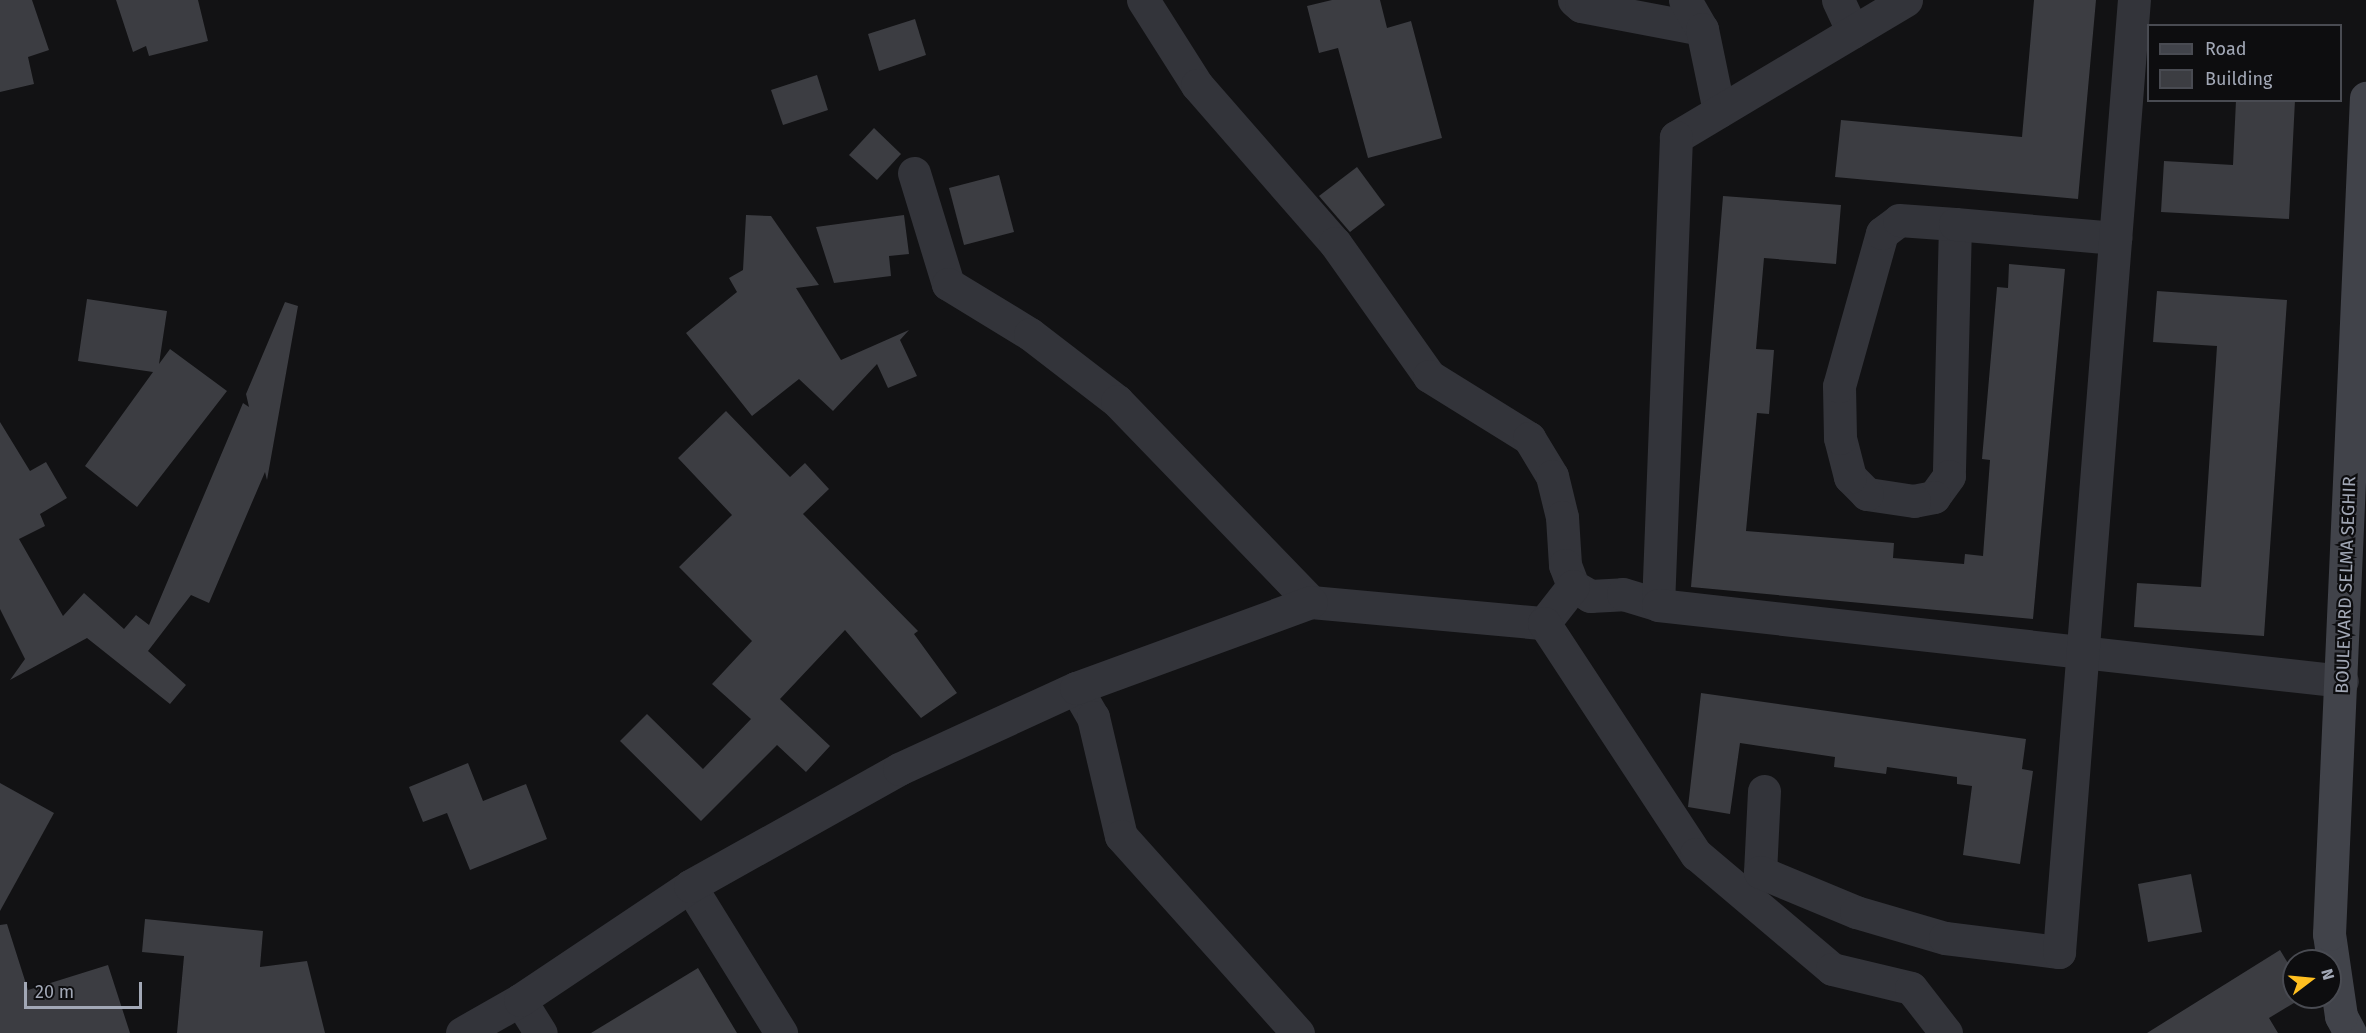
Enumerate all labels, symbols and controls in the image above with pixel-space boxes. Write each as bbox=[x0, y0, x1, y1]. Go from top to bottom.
legend bbox=[2147, 24, 2342, 102]
text: Road bbox=[2205, 38, 2247, 60]
text: Building bbox=[2205, 68, 2272, 90]
street label: BOULEVARD SELMA SEGHIR bbox=[2331, 476, 2361, 694]
north arrow bbox=[2282, 949, 2342, 1009]
text: N bbox=[2317, 967, 2338, 982]
scale bar bbox=[27, 970, 146, 1008]
text: 20 m bbox=[35, 981, 74, 1003]

